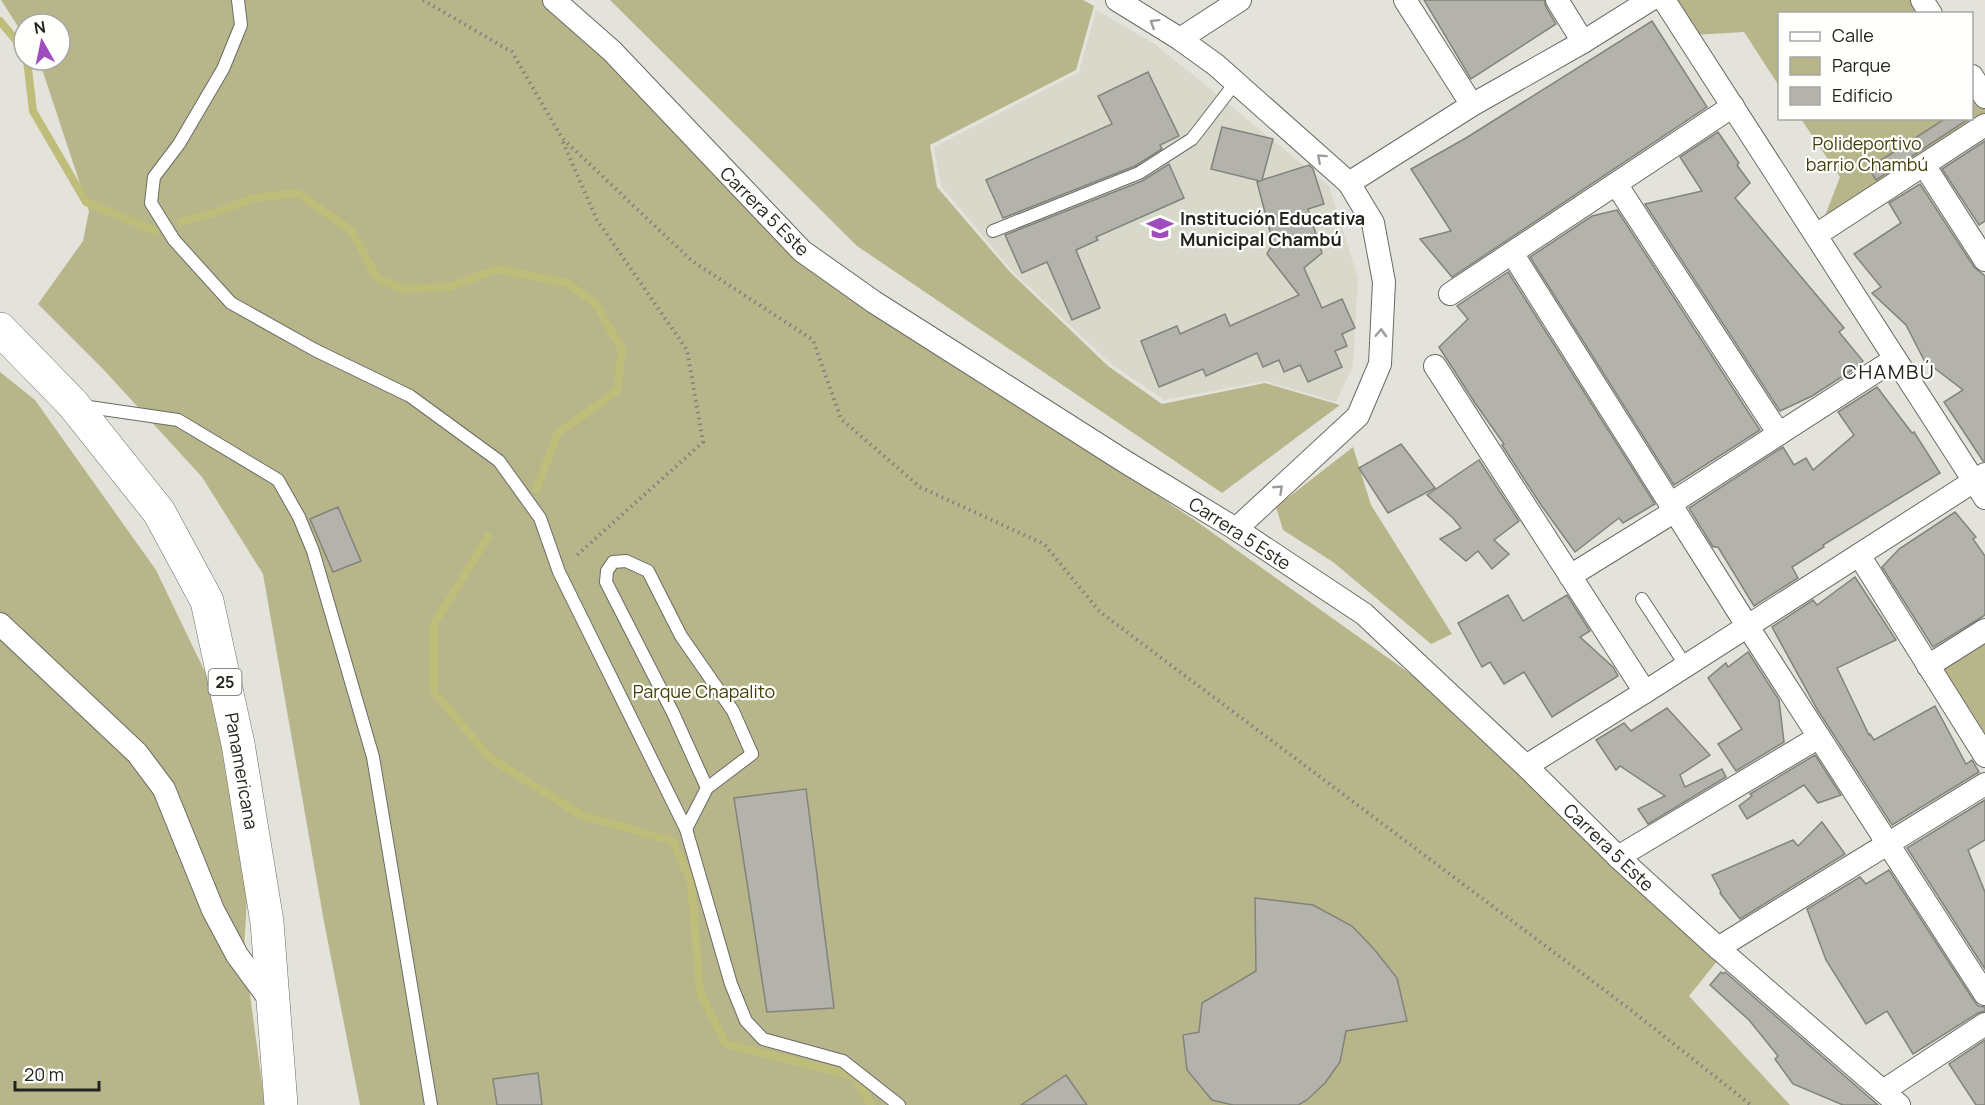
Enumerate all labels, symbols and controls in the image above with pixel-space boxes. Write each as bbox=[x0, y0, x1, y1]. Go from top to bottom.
north arrow bbox=[12, 12, 72, 72]
legend bbox=[1778, 12, 1973, 120]
text: N bbox=[32, 15, 47, 39]
one-way arrow bbox=[1150, 18, 1160, 30]
text: Calle bbox=[1832, 23, 1874, 47]
text: Parque bbox=[1832, 53, 1891, 77]
text: Edificio bbox=[1832, 83, 1893, 107]
park label: Polideportivo barrio Chambú bbox=[1806, 131, 1928, 176]
one-way arrow bbox=[1318, 154, 1328, 165]
street label: Carrera 5 Este bbox=[715, 161, 815, 261]
place label: Institución Educativa Municipal Chambú bbox=[1180, 206, 1365, 251]
school or university icon: Institución Educativa Municipal Chambú bbox=[1145, 213, 1175, 243]
one-way arrow bbox=[1375, 329, 1388, 338]
district label: CHAMBÚ bbox=[1843, 358, 1935, 385]
one-way arrow bbox=[1272, 485, 1282, 496]
street label: Carrera 5 Este bbox=[1184, 491, 1296, 575]
road number: 25 bbox=[208, 669, 242, 695]
park label: Parque Chapalito bbox=[633, 679, 775, 703]
street label: Panamericana bbox=[220, 711, 264, 831]
street label: Carrera 5 Este bbox=[1559, 798, 1659, 896]
scale bar bbox=[15, 1054, 99, 1092]
text: 20 m bbox=[24, 1062, 64, 1086]

